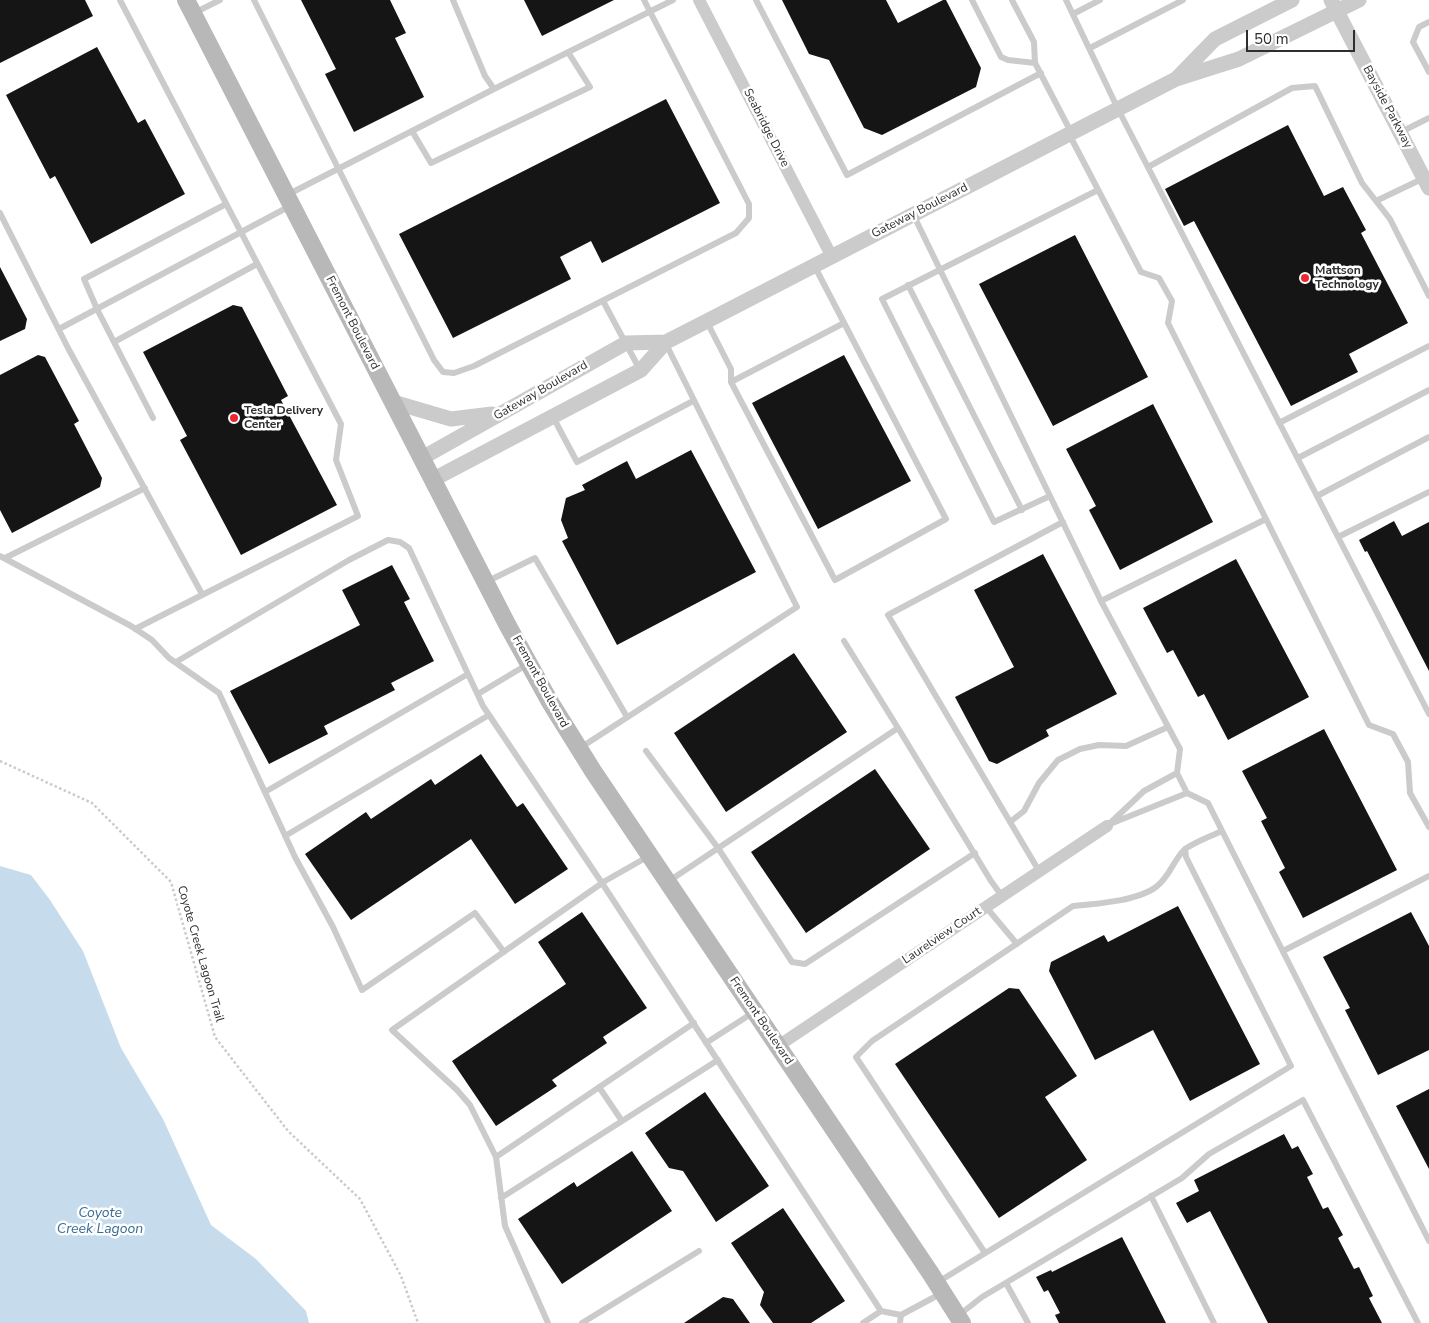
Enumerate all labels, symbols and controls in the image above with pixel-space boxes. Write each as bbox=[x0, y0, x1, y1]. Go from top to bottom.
scale bar bbox=[1249, 20, 1358, 52]
text: 50 m bbox=[1254, 29, 1289, 49]
street label: Bayside Parkway bbox=[1359, 63, 1415, 151]
street label: Seabridge Drive bbox=[740, 86, 792, 170]
street label: Gateway Boulevard bbox=[870, 181, 970, 241]
place label: Mattson Technology bbox=[1315, 264, 1379, 292]
marker: Mattson Technology bbox=[1299, 272, 1311, 284]
street label: Fremont Boulevard bbox=[322, 274, 382, 372]
street label: Gateway Boulevard bbox=[492, 358, 590, 424]
place label: Tesla Delivery Center bbox=[244, 404, 323, 432]
marker: Tesla Delivery Center bbox=[228, 412, 240, 424]
street label: Fremont Boulevard bbox=[509, 633, 571, 731]
street label: Coyote Creek Lagoon Trail bbox=[174, 884, 226, 1024]
street label: Laurelview Court bbox=[900, 904, 984, 968]
street label: Fremont Boulevard bbox=[726, 974, 796, 1068]
water label: Coyote Creek Lagoon bbox=[57, 1206, 143, 1238]

